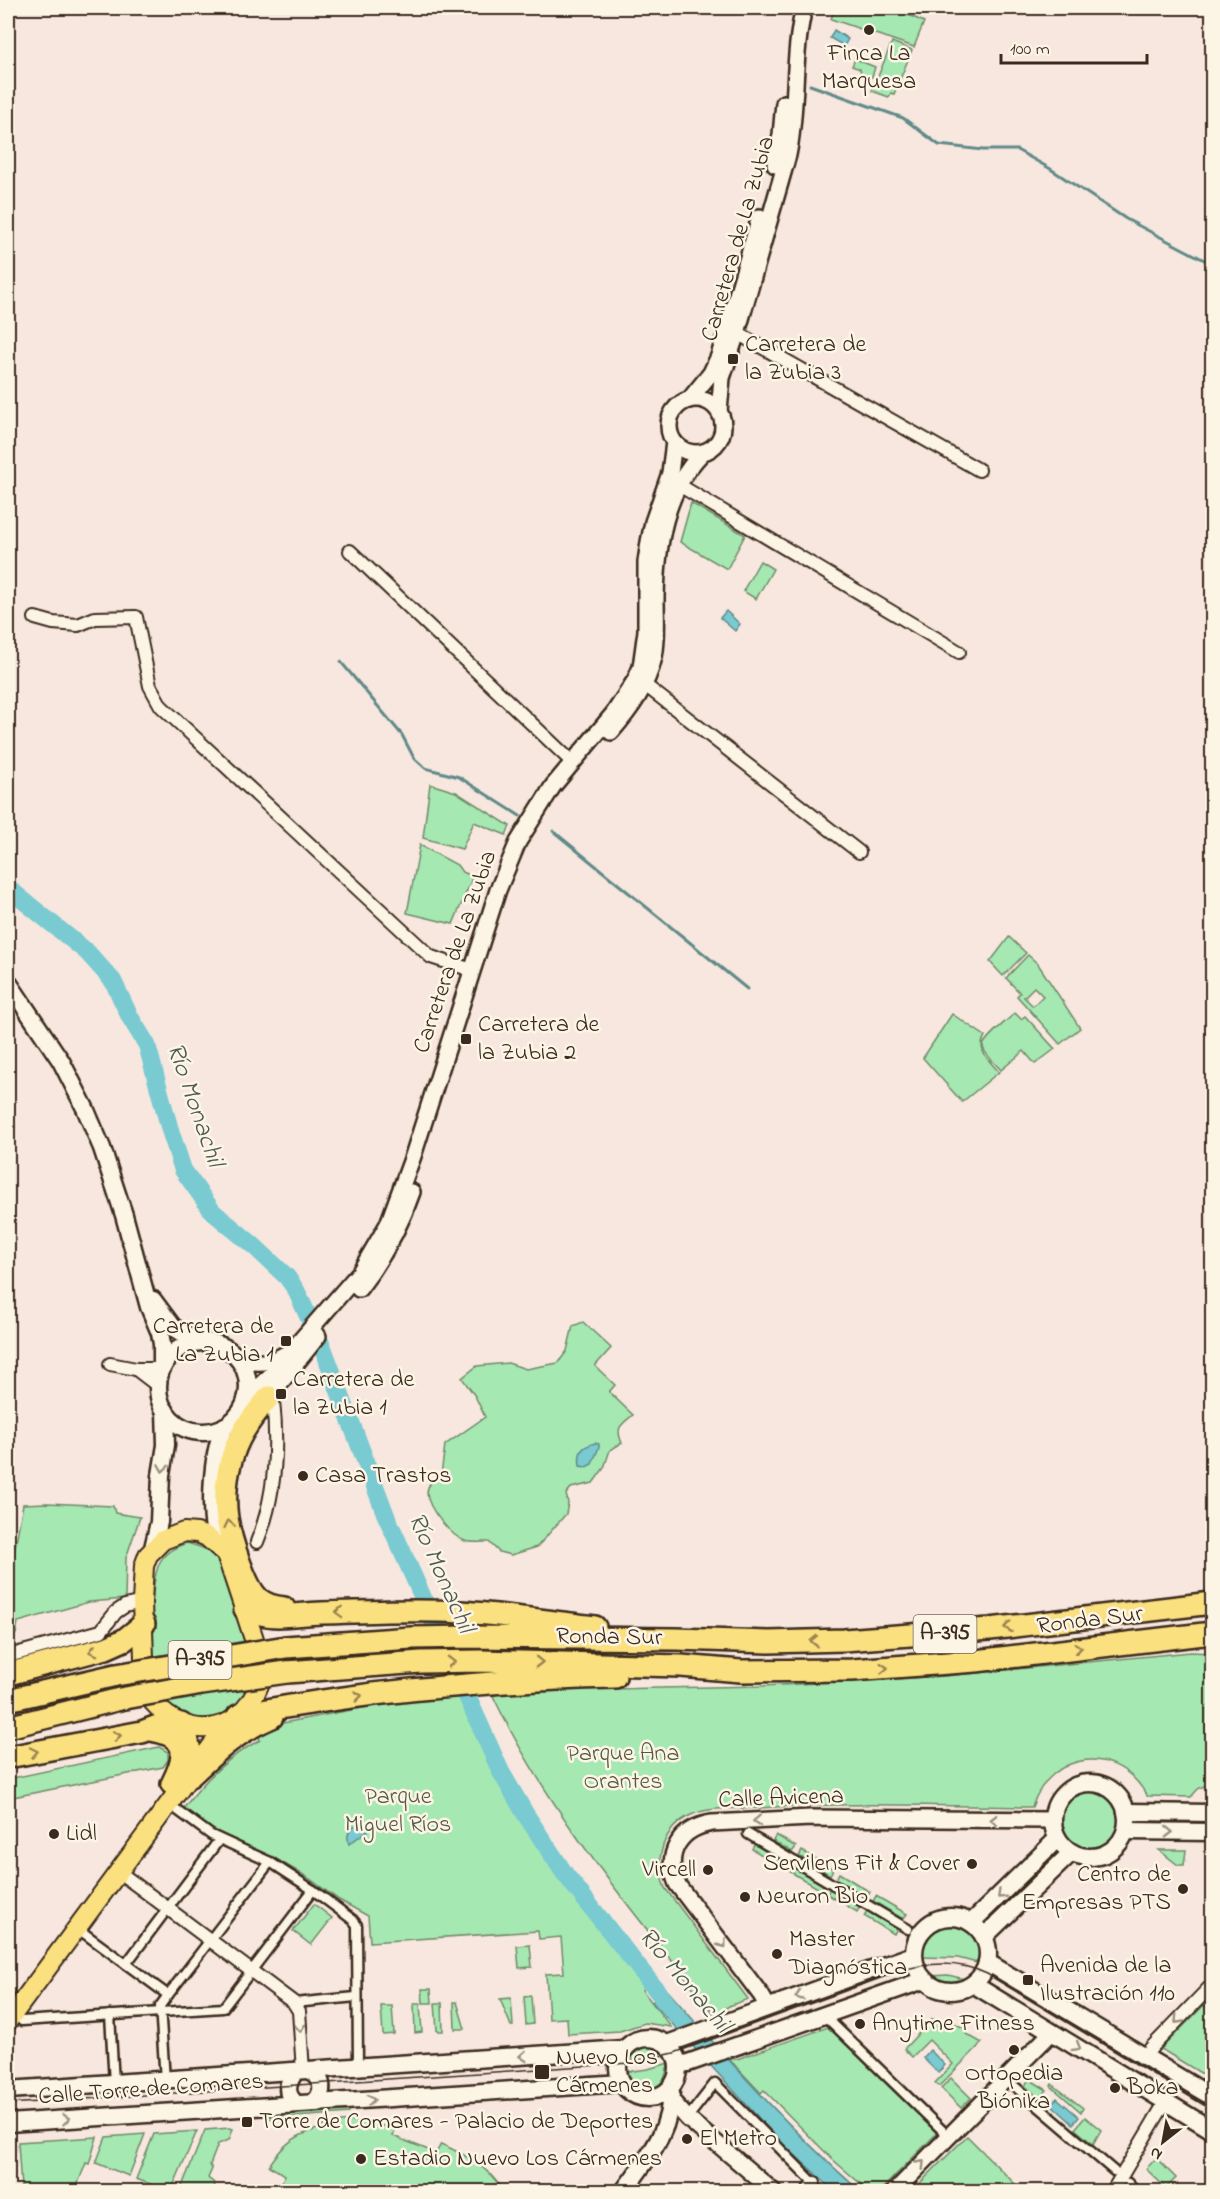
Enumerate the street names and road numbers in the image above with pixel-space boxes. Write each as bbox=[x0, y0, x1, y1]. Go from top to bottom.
street label: Carretera de La Zubia bbox=[693, 132, 785, 346]
street label: Carretera de La Zubia bbox=[405, 846, 507, 1058]
street label: Ronda Sur bbox=[1035, 1597, 1146, 1645]
road number: A-395 bbox=[914, 1615, 976, 1653]
street label: Ronda Sur bbox=[555, 1620, 663, 1656]
road number: A-395 bbox=[168, 1641, 232, 1679]
street label: Calle Avicena bbox=[718, 1779, 844, 1819]
street label: Calle Torre de Comares bbox=[37, 2065, 265, 2115]

